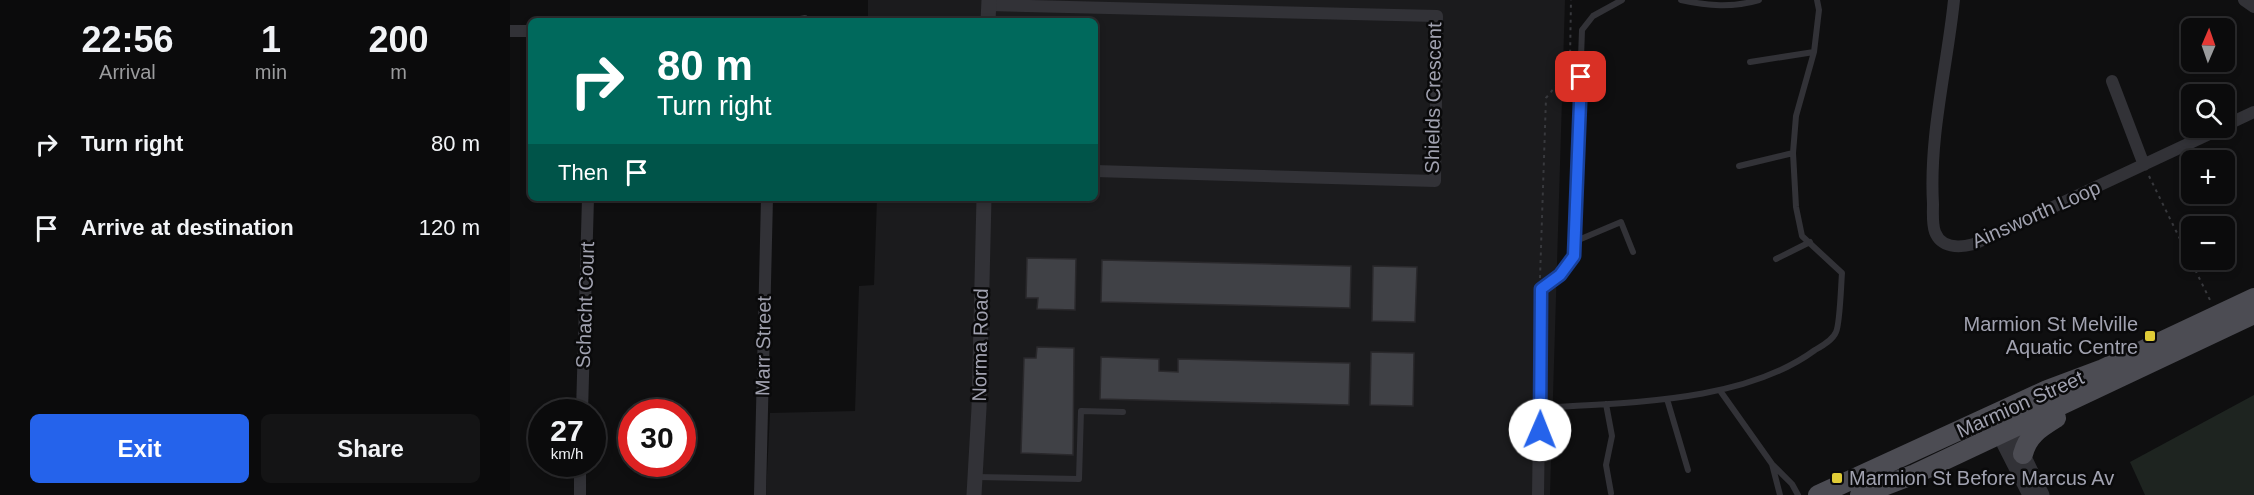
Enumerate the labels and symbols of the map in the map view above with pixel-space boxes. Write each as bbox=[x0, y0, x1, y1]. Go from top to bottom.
north arrow bbox=[2181, 18, 2235, 72]
street label: Shields Crescent bbox=[1421, 22, 1445, 174]
pin bbox=[1555, 51, 1606, 102]
street label: Ainsworth Loop bbox=[1969, 176, 2103, 252]
street label: Schacht Court bbox=[572, 241, 598, 369]
street label: Norma Road bbox=[968, 288, 992, 402]
street label: Marr Street bbox=[751, 295, 775, 396]
place label: Marmion St Melville Aquatic Centre bbox=[1964, 313, 2138, 358]
marker: Marmion St Melville Aquatic Centre bbox=[2143, 329, 2157, 343]
street label: Marmion Street bbox=[1953, 366, 2087, 442]
position arrow bbox=[1508, 398, 1572, 462]
speed limit sign: 30 bbox=[618, 399, 696, 477]
place label: Marmion St Before Marcus Av bbox=[1849, 467, 2114, 489]
marker: Marmion St Before Marcus Av bbox=[1830, 471, 1844, 485]

